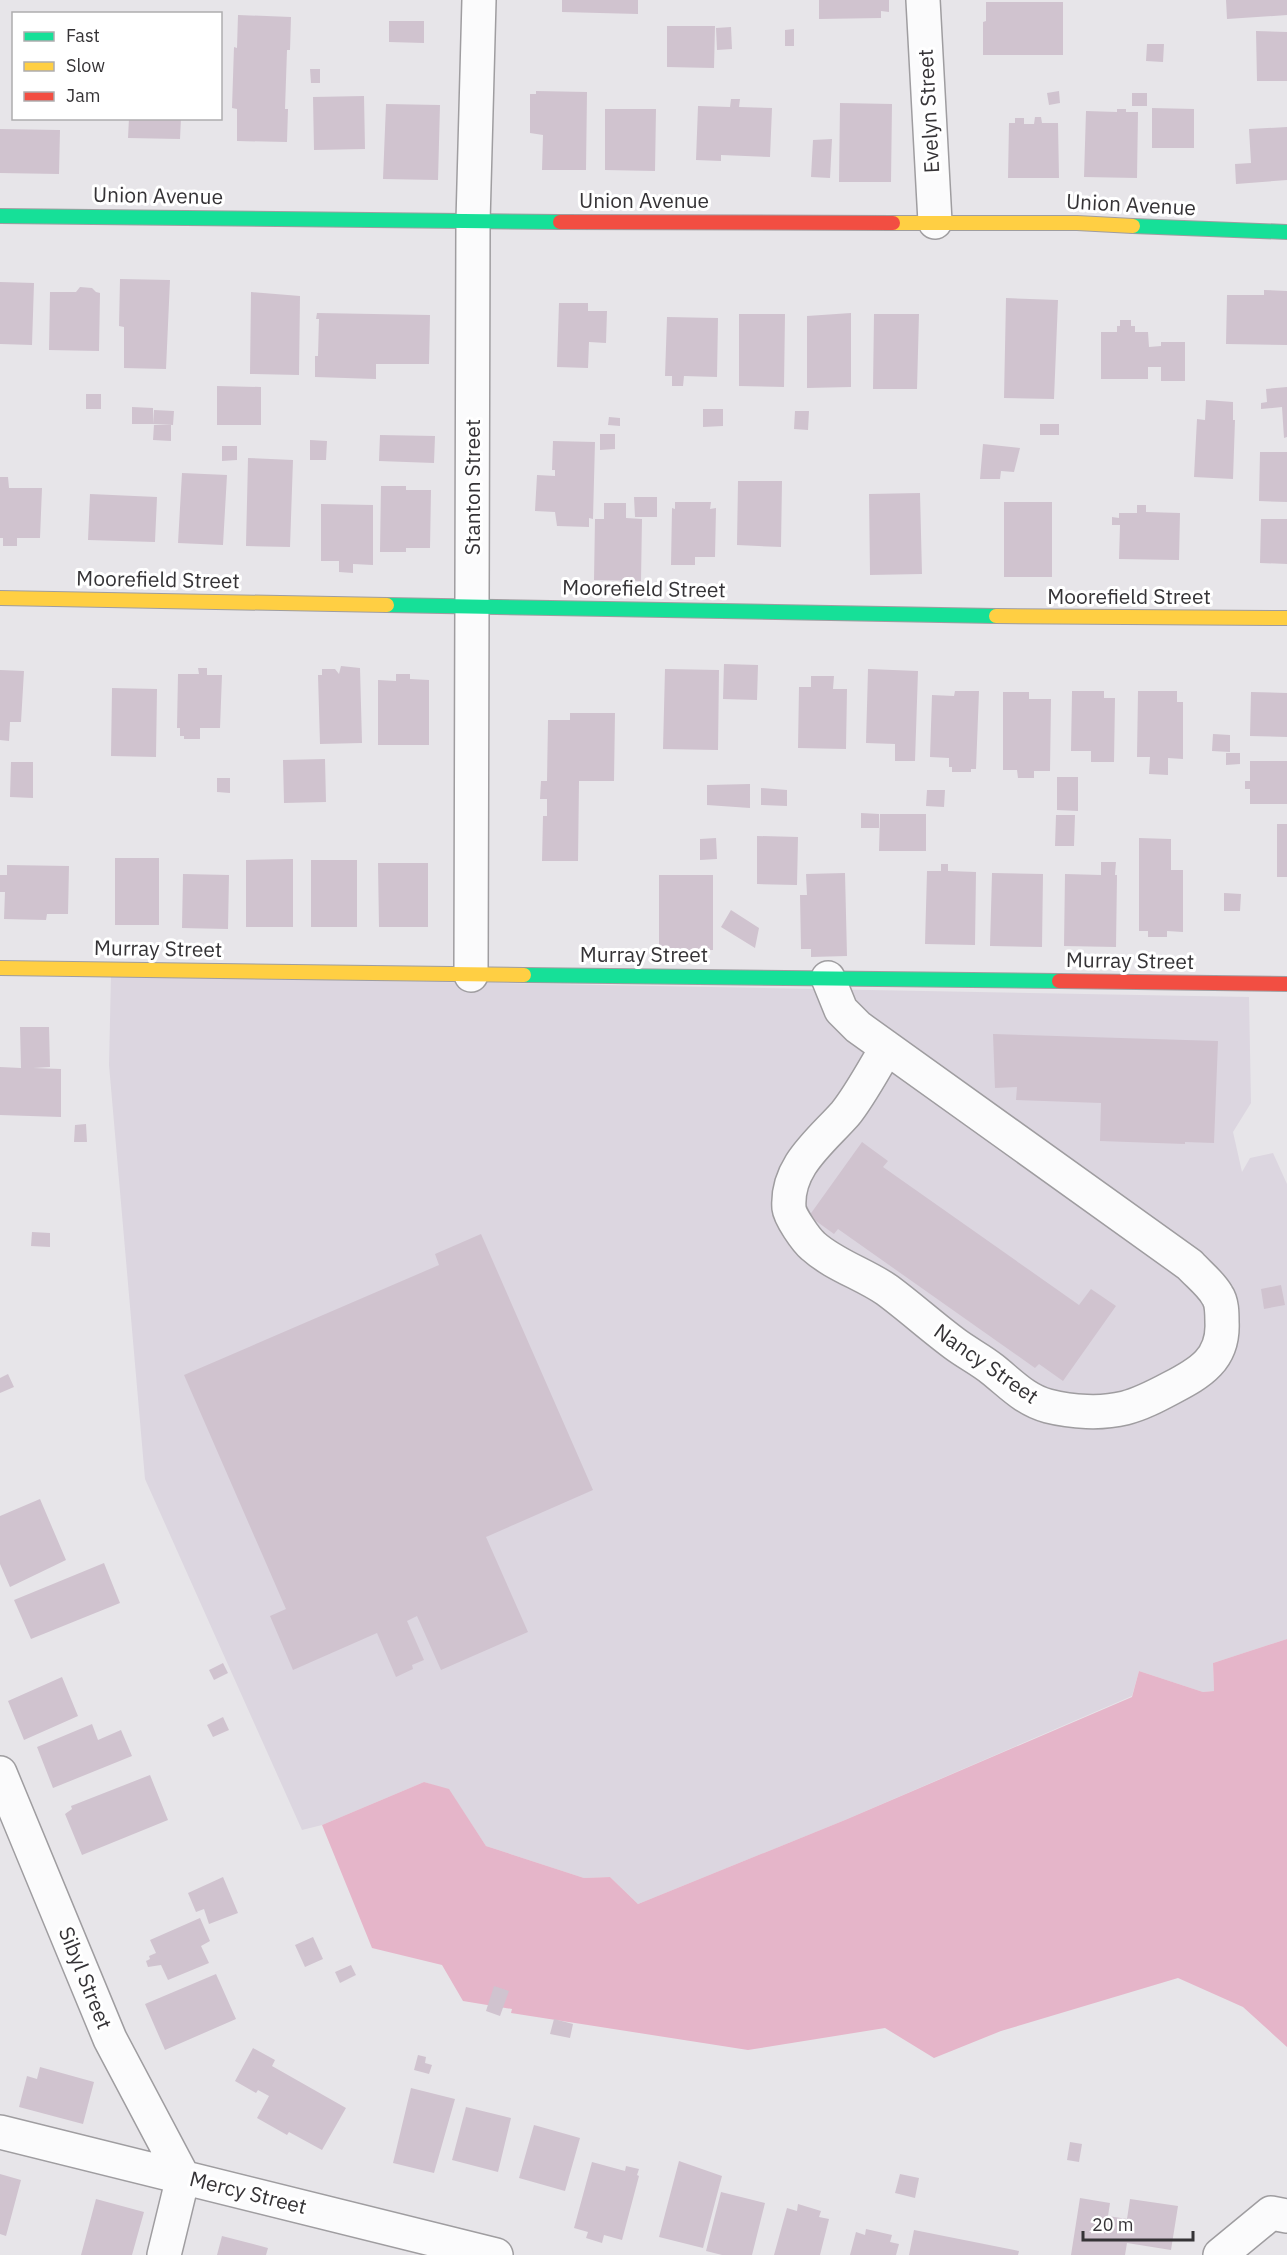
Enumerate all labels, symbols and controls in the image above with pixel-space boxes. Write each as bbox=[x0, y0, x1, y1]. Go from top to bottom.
legend bbox=[12, 12, 222, 120]
text: Fast bbox=[66, 24, 100, 47]
street label: Evelyn Street bbox=[911, 48, 945, 174]
text: Slow bbox=[66, 54, 105, 77]
text: Jam bbox=[66, 84, 101, 107]
street label: Union Avenue bbox=[93, 180, 223, 210]
street label: Union Avenue bbox=[579, 186, 709, 214]
street label: Union Avenue bbox=[1065, 187, 1197, 221]
street label: Stanton Street bbox=[458, 419, 486, 555]
street label: Moorefield Street bbox=[76, 564, 240, 594]
street label: Moorefield Street bbox=[562, 573, 726, 603]
street label: Moorefield Street bbox=[1047, 582, 1211, 610]
street label: Murray Street bbox=[94, 933, 222, 963]
street label: Murray Street bbox=[580, 940, 708, 968]
street label: Murray Street bbox=[1066, 945, 1194, 975]
street label: Nancy Street bbox=[929, 1317, 1044, 1410]
street label: Sibyl Street bbox=[53, 1922, 119, 2033]
street label: Mercy Street bbox=[187, 2164, 310, 2220]
scale bar bbox=[1083, 2204, 1192, 2242]
text: 20 m bbox=[1092, 2213, 1134, 2236]

